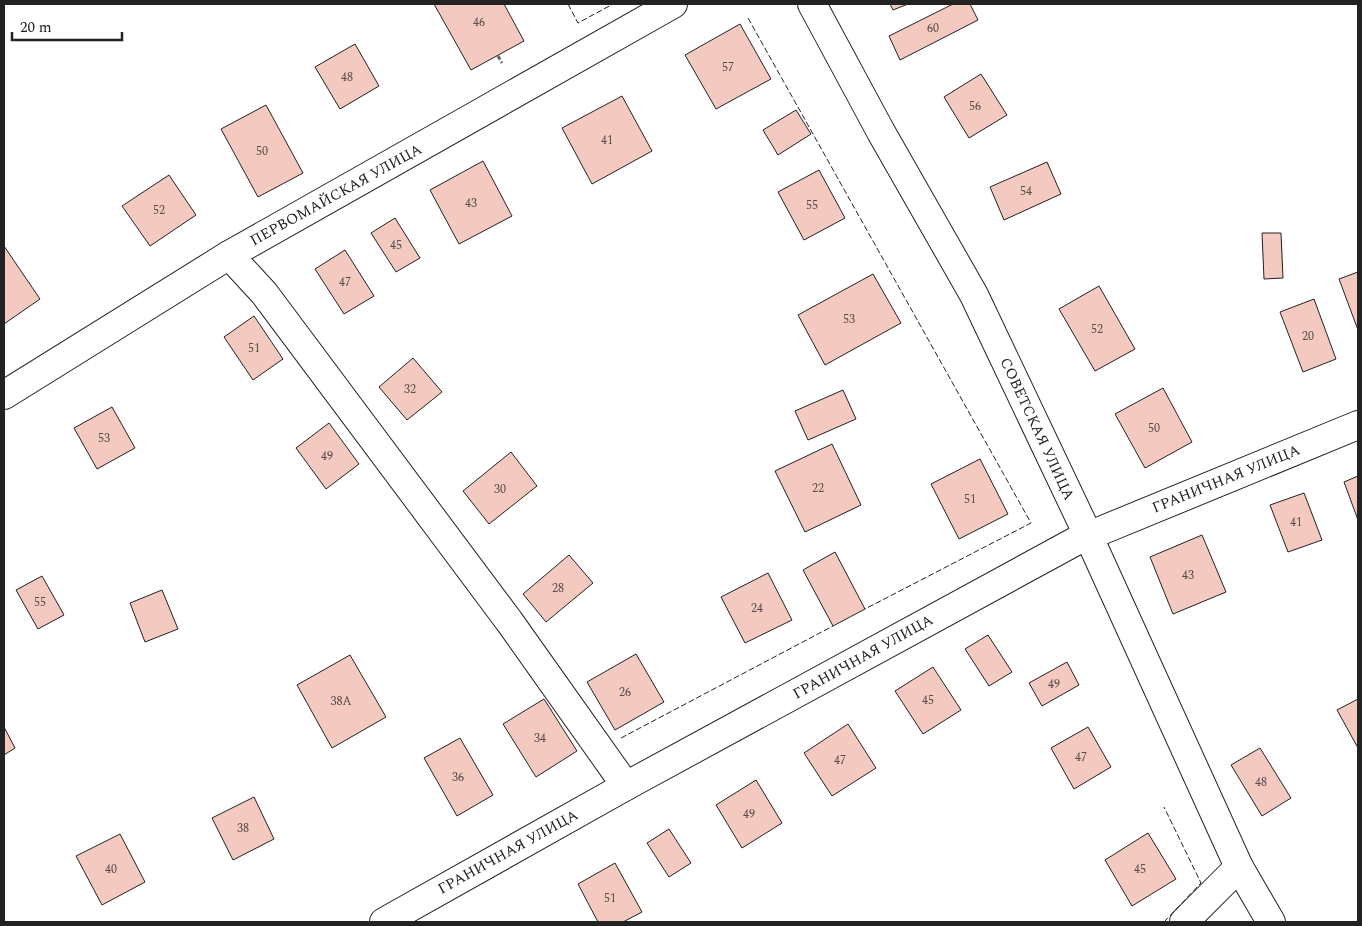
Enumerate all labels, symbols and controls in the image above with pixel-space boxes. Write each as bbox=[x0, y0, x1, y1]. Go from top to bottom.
scale bar bbox=[12, 10, 122, 42]
house number: 46 bbox=[473, 13, 485, 32]
text: 20 m bbox=[20, 16, 52, 39]
house number: 60 bbox=[927, 19, 939, 38]
house number: 57 bbox=[722, 58, 734, 77]
house number: 48 bbox=[341, 68, 353, 87]
house number: 56 bbox=[969, 97, 981, 116]
house number: 41 bbox=[601, 131, 613, 150]
street label: ПЕРВОМАЙСКАЯ УЛИЦА bbox=[246, 138, 426, 252]
house number: 50 bbox=[256, 142, 268, 161]
house number: 54 bbox=[1020, 182, 1032, 201]
house number: 43 bbox=[465, 194, 477, 213]
house number: 55 bbox=[806, 196, 818, 215]
house number: 52 bbox=[153, 201, 165, 220]
house number: 45 bbox=[390, 236, 402, 255]
house number: 47 bbox=[339, 273, 351, 292]
house number: 53 bbox=[843, 310, 855, 329]
house number: 52 bbox=[1091, 320, 1103, 339]
house number: 20 bbox=[1302, 327, 1314, 346]
house number: 51 bbox=[248, 339, 260, 358]
street label: СОВЕТСКАЯ УЛИЦА bbox=[994, 354, 1080, 504]
house number: 32 bbox=[404, 380, 416, 399]
house number: 50 bbox=[1148, 419, 1160, 438]
house number: 53 bbox=[98, 429, 110, 448]
street label: ГРАНИЧНАЯ УЛИЦА bbox=[1149, 439, 1303, 519]
house number: 49 bbox=[321, 447, 333, 466]
house number: 22 bbox=[812, 479, 824, 498]
house number: 30 bbox=[494, 480, 506, 499]
house number: 51 bbox=[964, 490, 976, 509]
house number: 41 bbox=[1290, 513, 1302, 532]
house number: 43 bbox=[1182, 566, 1194, 585]
house number: 28 bbox=[552, 579, 564, 598]
house number: 55 bbox=[34, 593, 46, 612]
house number: 24 bbox=[751, 599, 763, 618]
street label: ГРАНИЧНАЯ УЛИЦА bbox=[788, 609, 938, 705]
house number: 49 bbox=[1048, 675, 1060, 694]
house number: 26 bbox=[619, 683, 631, 702]
house number: 45 bbox=[922, 691, 934, 710]
house number: 38А bbox=[330, 692, 352, 711]
house number: 34 bbox=[534, 729, 546, 748]
house number: 47 bbox=[1075, 748, 1087, 767]
house number: 47 bbox=[834, 751, 846, 770]
house number: 36 bbox=[452, 768, 464, 787]
house number: 48 bbox=[1255, 773, 1267, 792]
street label: ГРАНИЧНАЯ УЛИЦА bbox=[433, 804, 583, 900]
house number: 49 bbox=[743, 805, 755, 824]
house number: 38 bbox=[237, 819, 249, 838]
house number: 40 bbox=[105, 860, 117, 879]
house number: 45 bbox=[1134, 860, 1146, 879]
house number: 51 bbox=[604, 889, 616, 908]

